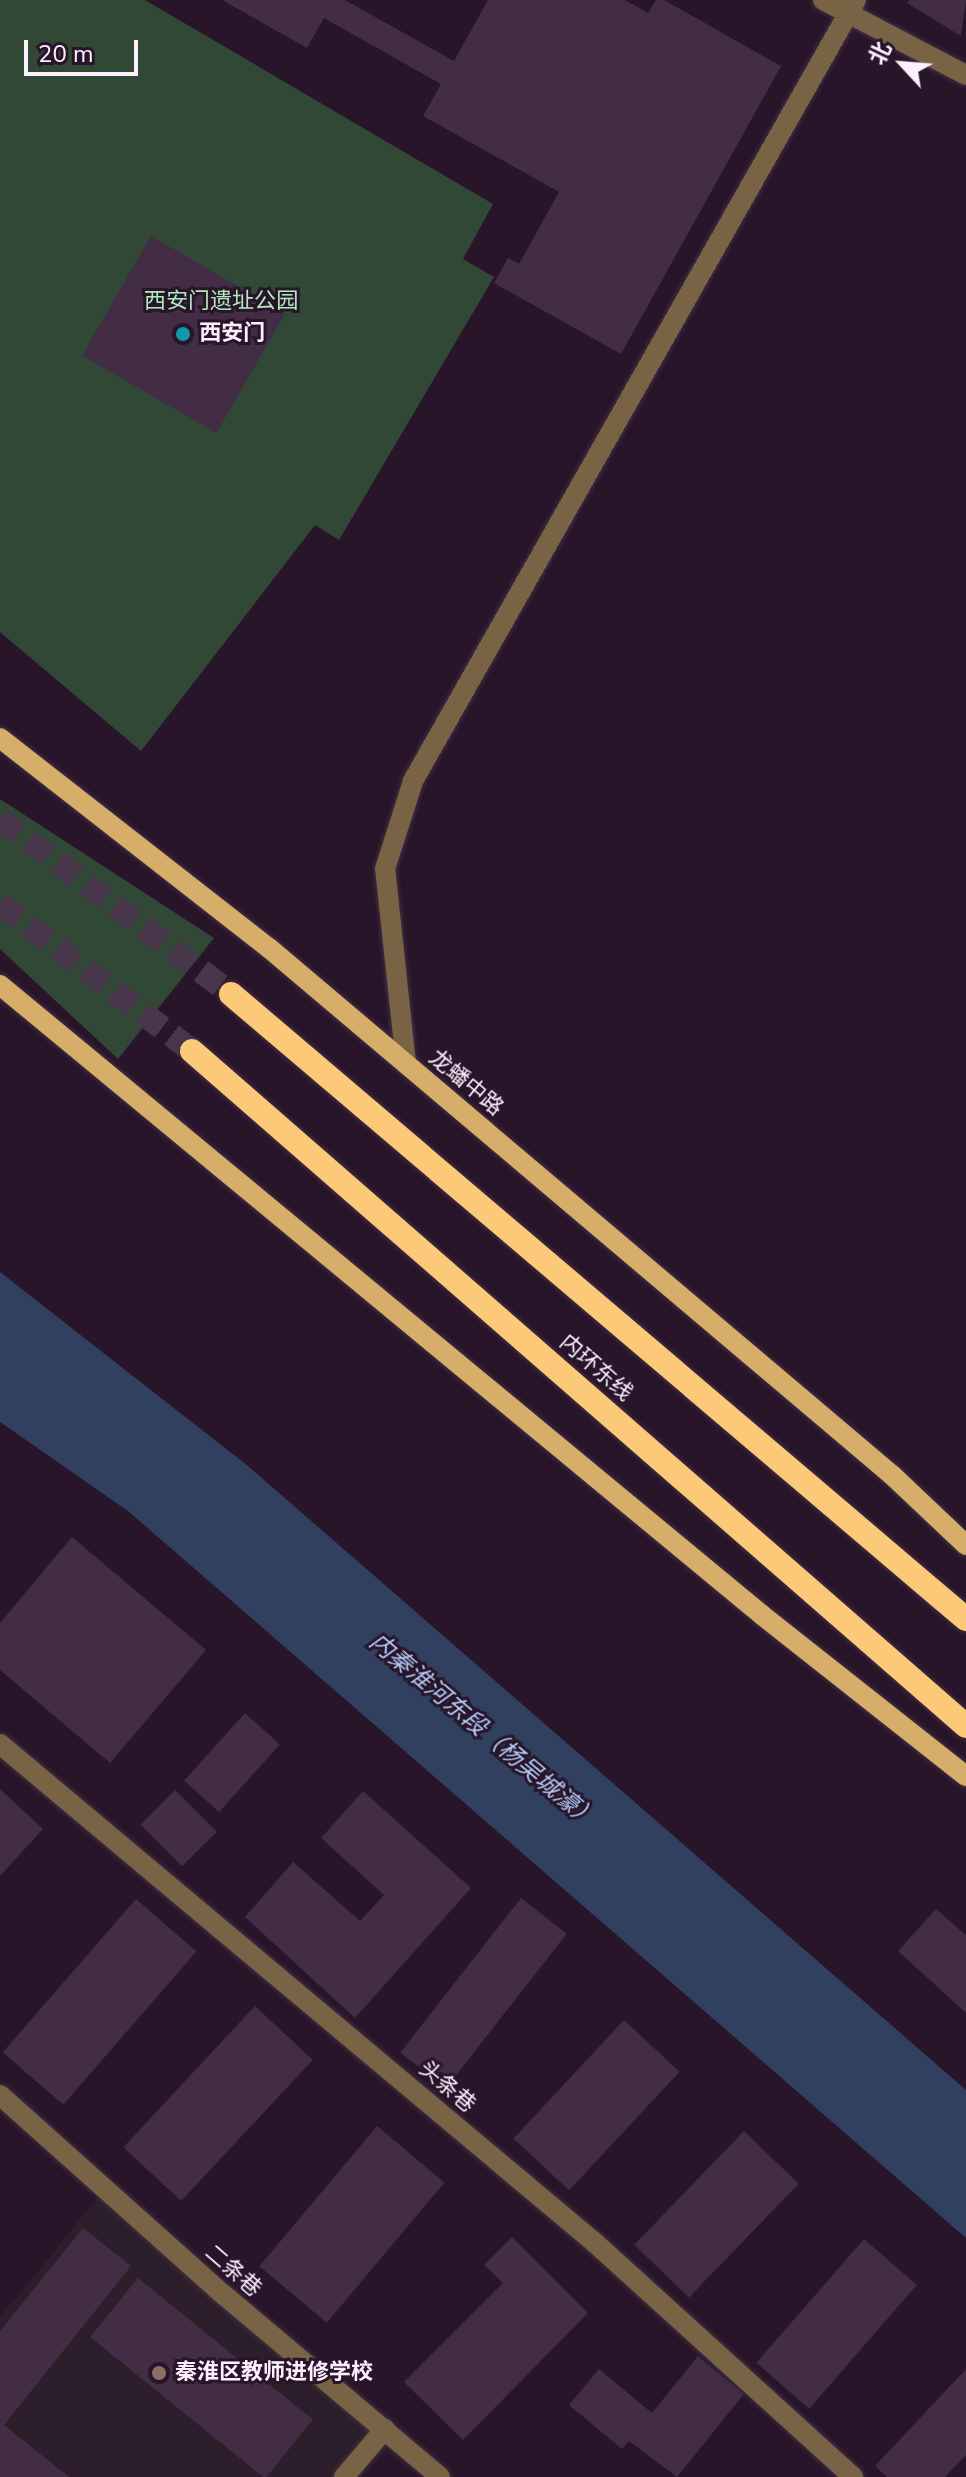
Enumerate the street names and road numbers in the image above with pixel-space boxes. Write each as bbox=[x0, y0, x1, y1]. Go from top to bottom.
street label: 龙蟠中路 bbox=[424, 1045, 508, 1121]
street label: 内环东线 bbox=[554, 1329, 638, 1407]
street label: 头条巷 bbox=[413, 2056, 481, 2118]
street label: 二条巷 bbox=[199, 2239, 267, 2303]

